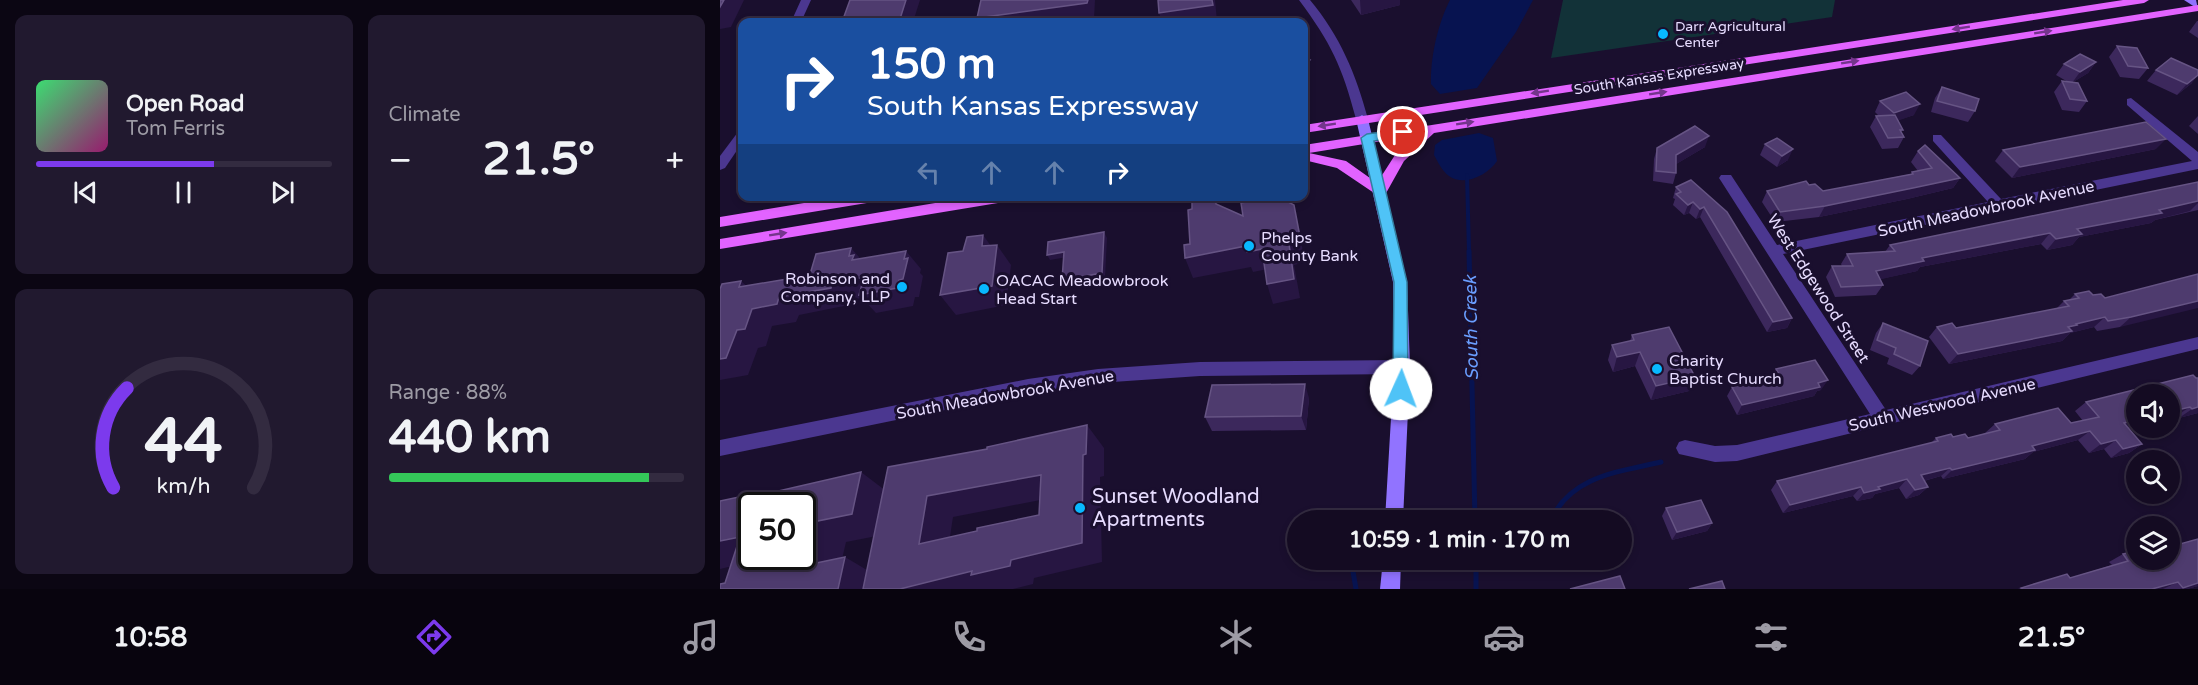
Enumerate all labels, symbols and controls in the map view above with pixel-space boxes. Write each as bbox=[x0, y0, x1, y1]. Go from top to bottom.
place label: Darr Agricultural Center bbox=[1675, 18, 1786, 51]
one-way arrow bbox=[1952, 23, 1971, 32]
marker: Darr Agricultural Center bbox=[1656, 27, 1670, 41]
one-way arrow bbox=[2034, 28, 2053, 37]
text: 150 m bbox=[867, 39, 996, 90]
icon: right bbox=[768, 42, 846, 120]
street label: South Kansas Expressway bbox=[1573, 55, 1746, 98]
one-way arrow bbox=[1841, 58, 1860, 67]
one-way arrow bbox=[1530, 88, 1549, 97]
one-way arrow bbox=[1648, 88, 1667, 97]
text: South Kansas Expressway bbox=[867, 90, 1199, 123]
text: Open Road bbox=[126, 91, 244, 117]
text: Climate bbox=[389, 103, 461, 127]
pin bbox=[1377, 106, 1428, 157]
icon: arrive bbox=[1386, 115, 1419, 148]
text: Tom Ferris bbox=[126, 117, 225, 141]
one-way arrow bbox=[1456, 118, 1475, 127]
one-way arrow bbox=[1317, 121, 1336, 130]
text: 21.5° bbox=[482, 133, 595, 187]
text: − bbox=[389, 141, 412, 180]
text: + bbox=[665, 141, 684, 180]
icon: left bbox=[912, 156, 945, 189]
icon: ahead bbox=[975, 156, 1008, 189]
icon: ahead bbox=[1038, 156, 1071, 189]
icon: right bbox=[1101, 156, 1134, 189]
icon: previous bbox=[69, 176, 102, 209]
icon: pause bbox=[167, 176, 200, 209]
icon: next bbox=[266, 176, 299, 209]
street label: South Meadowbrook Avenue bbox=[1876, 176, 2096, 242]
street label: West Edgewood Street bbox=[1763, 210, 1874, 367]
place label: Phelps County Bank bbox=[1261, 228, 1358, 266]
one-way arrow bbox=[768, 230, 787, 239]
marker: Phelps County Bank bbox=[1242, 239, 1256, 253]
place label: Robinson and Company, LLP bbox=[781, 269, 890, 307]
place label: OACAC Meadowbrook Head Start bbox=[996, 271, 1169, 309]
water label: South Creek bbox=[1459, 274, 1483, 381]
marker: Robinson and Company, LLP bbox=[895, 280, 909, 294]
marker: OACAC Meadowbrook Head Start bbox=[977, 282, 991, 296]
place label: Charity Baptist Church bbox=[1669, 351, 1782, 389]
position arrow bbox=[1369, 357, 1433, 421]
marker: Charity Baptist Church bbox=[1650, 362, 1664, 376]
street label: South Meadowbrook Avenue bbox=[895, 366, 1116, 424]
street label: South Westwood Avenue bbox=[1847, 374, 2038, 436]
text: Range · 88% bbox=[389, 381, 507, 405]
map controls bbox=[2126, 384, 2180, 570]
button: sound bbox=[2126, 384, 2180, 438]
text: 44 bbox=[145, 405, 223, 480]
text: 440 km bbox=[389, 411, 551, 465]
button: search bbox=[2126, 450, 2180, 504]
text: km/h bbox=[157, 474, 211, 500]
place label: Sunset Woodland Apartments bbox=[1092, 485, 1260, 532]
speed limit sign: 50 bbox=[738, 492, 816, 570]
marker: Sunset Woodland Apartments bbox=[1073, 501, 1087, 515]
button: layers bbox=[2126, 516, 2180, 570]
text: 10:59 · 1 min · 170 m bbox=[1349, 527, 1570, 553]
icon: directions bbox=[413, 616, 455, 658]
icon: music bbox=[680, 616, 722, 658]
icon: phone bbox=[948, 616, 990, 658]
icon: climate bbox=[1215, 616, 1257, 658]
icon: car bbox=[1483, 616, 1525, 658]
icon: filters bbox=[1750, 616, 1792, 658]
text: 10:58 bbox=[113, 621, 188, 654]
text: 21.5° bbox=[2018, 621, 2085, 654]

